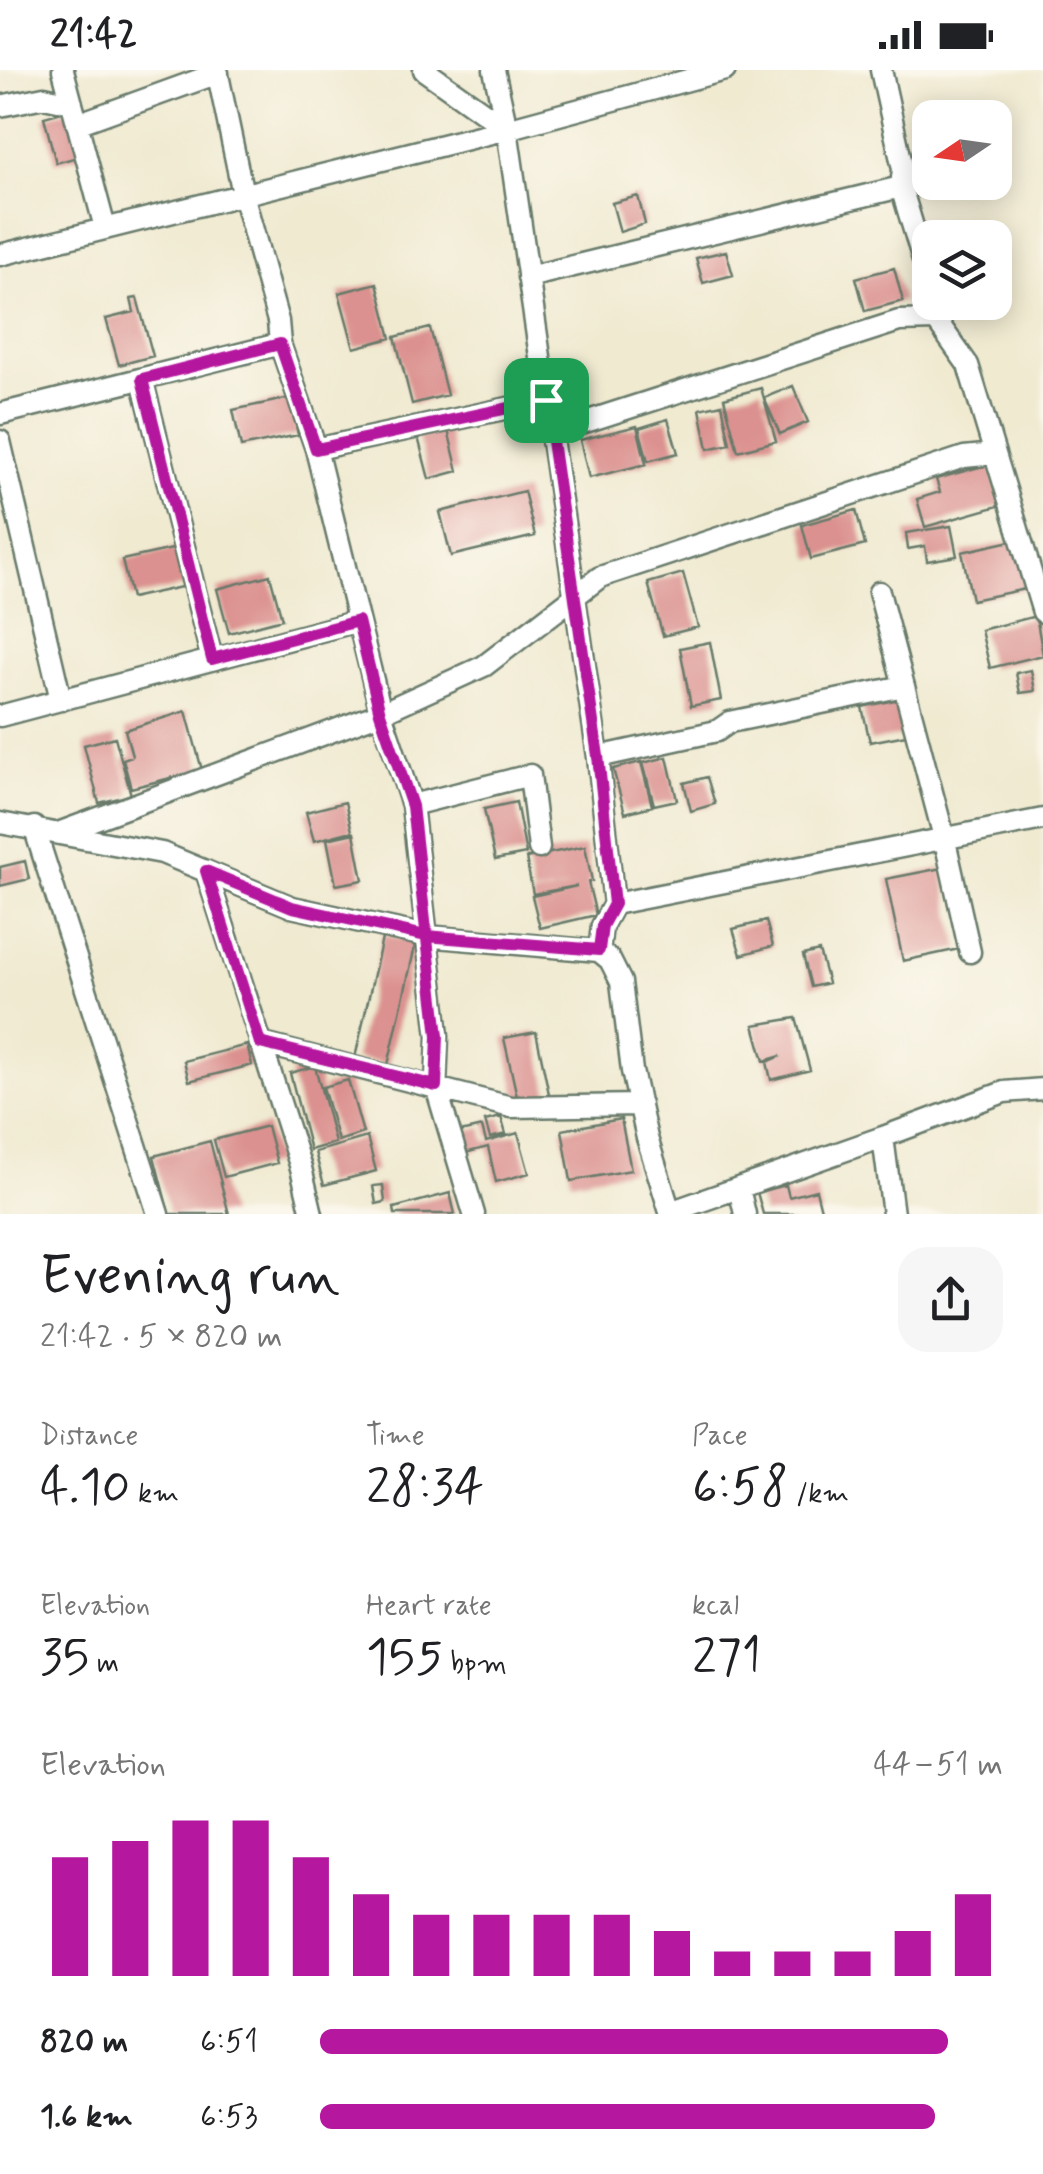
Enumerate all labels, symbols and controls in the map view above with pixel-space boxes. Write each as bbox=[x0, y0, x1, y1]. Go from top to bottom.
text: 21:42 bbox=[50, 11, 137, 60]
north arrow bbox=[912, 100, 1012, 200]
map controls bbox=[912, 100, 1012, 320]
button: layers bbox=[912, 220, 1012, 320]
pin bbox=[504, 358, 589, 443]
icon: arrive bbox=[519, 373, 574, 428]
text: Evening run bbox=[40, 1242, 340, 1314]
button: share bbox=[898, 1247, 1003, 1352]
text: 21:42 · 5 × 820 m bbox=[40, 1316, 282, 1358]
text: Distance bbox=[40, 1418, 138, 1455]
text: Time bbox=[366, 1418, 425, 1455]
text: Pace bbox=[692, 1418, 748, 1455]
text: 4.10 bbox=[40, 1455, 130, 1521]
text: 28:34 bbox=[366, 1455, 484, 1521]
text: 6:58 bbox=[692, 1455, 788, 1521]
text: km bbox=[130, 1476, 179, 1513]
text: /km bbox=[788, 1476, 849, 1513]
text: Elevation bbox=[40, 1588, 150, 1625]
text: Heart rate bbox=[366, 1588, 492, 1625]
text: kcal bbox=[692, 1588, 739, 1625]
text: 35 bbox=[40, 1625, 89, 1691]
text: 155 bbox=[366, 1625, 443, 1691]
text: 271 bbox=[692, 1625, 761, 1691]
text: m bbox=[89, 1646, 119, 1683]
text: bpm bbox=[443, 1646, 507, 1683]
text: Elevation bbox=[40, 1744, 166, 1786]
text: 44–51 m bbox=[873, 1744, 1003, 1786]
text: 820 m bbox=[40, 2021, 128, 2063]
text: 6:51 bbox=[200, 2021, 258, 2063]
text: 1.6 km bbox=[40, 2096, 133, 2138]
text: 6:53 bbox=[200, 2096, 258, 2138]

